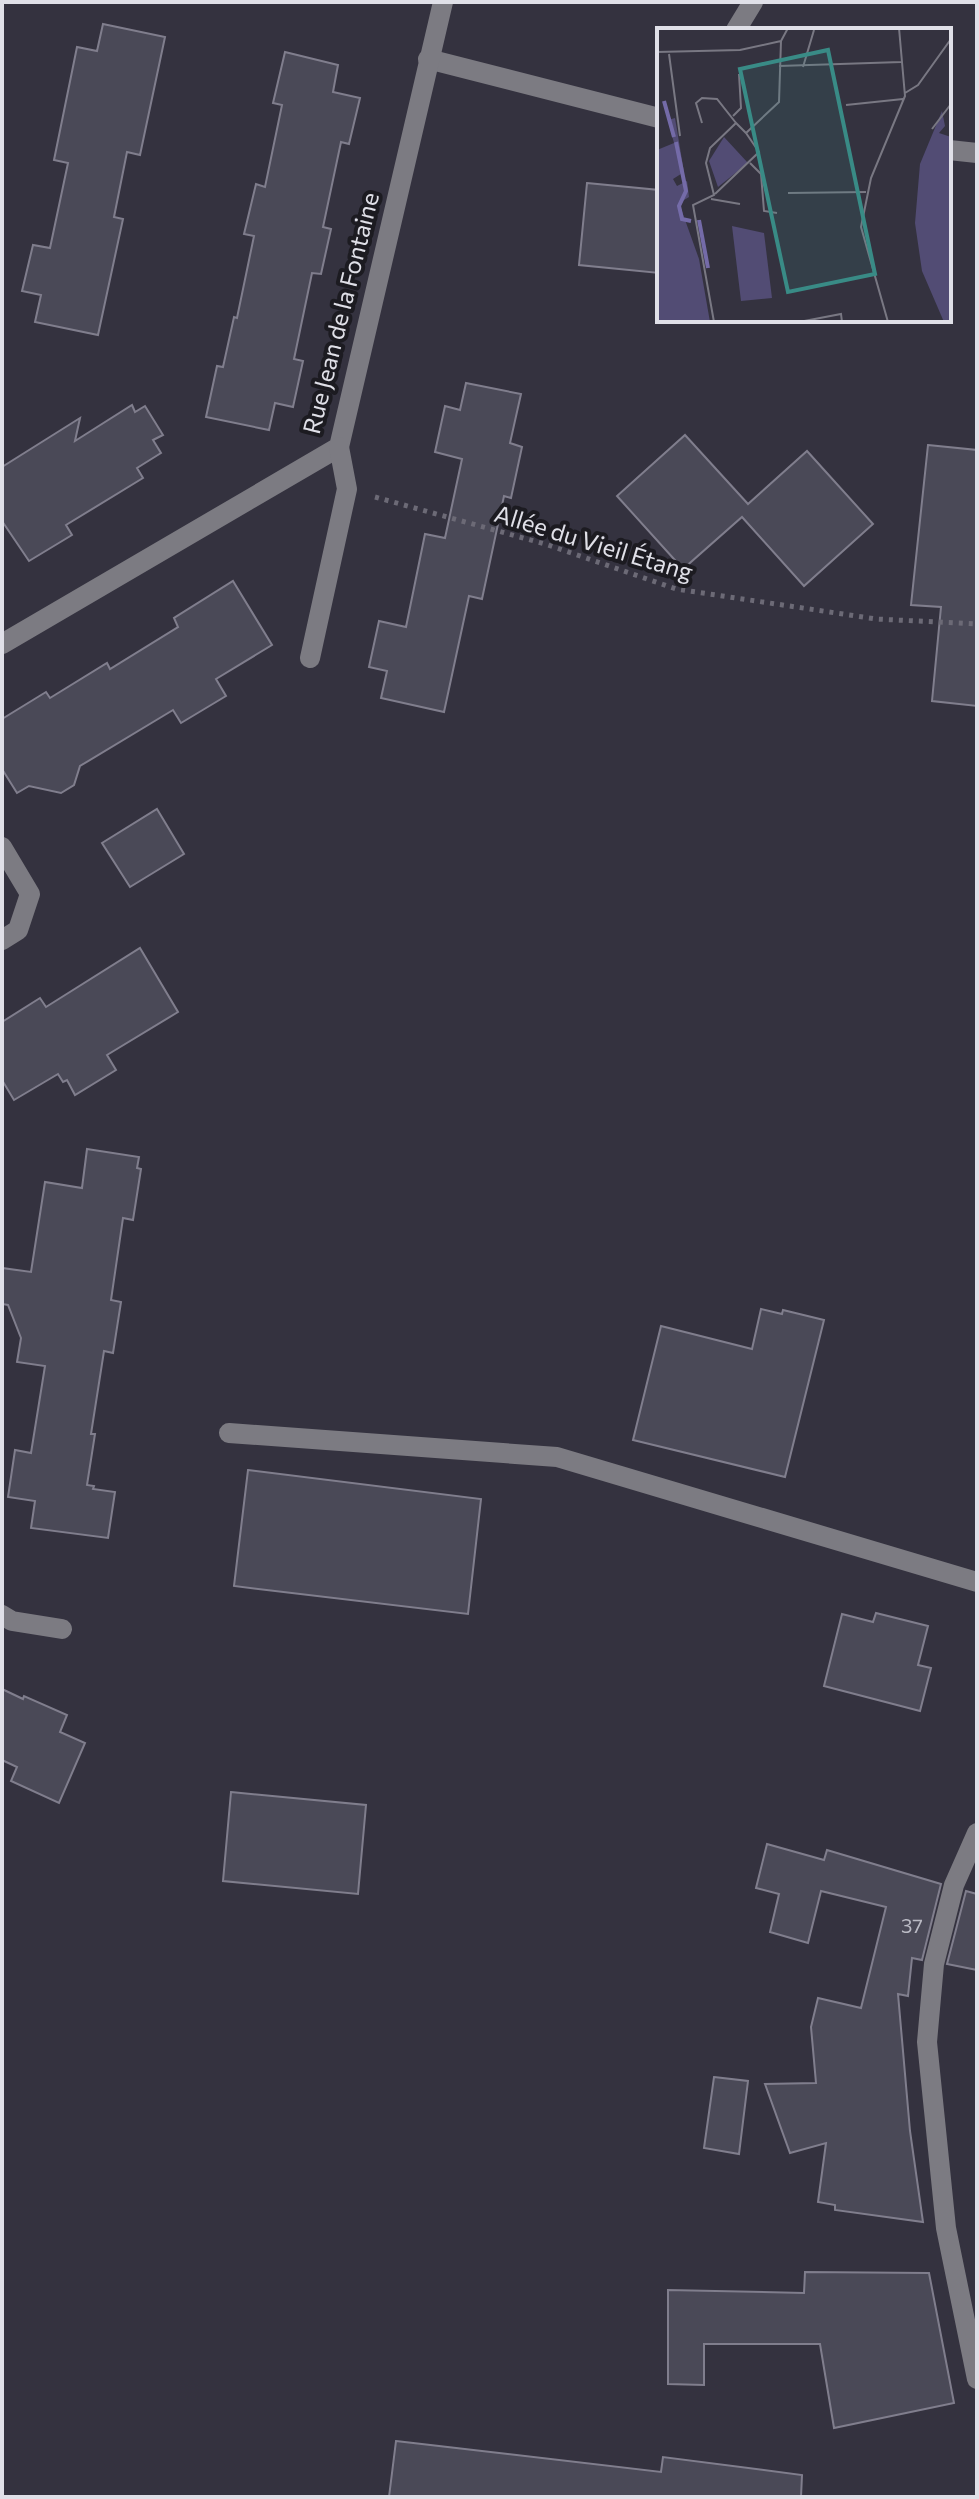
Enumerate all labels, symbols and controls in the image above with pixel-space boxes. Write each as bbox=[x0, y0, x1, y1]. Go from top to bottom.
inset map bbox=[657, 28, 951, 322]
street label: Rue Jean de la Fontaine bbox=[296, 189, 384, 437]
street label: Allée du Vieil Étang bbox=[491, 498, 697, 586]
house number: 37 bbox=[901, 1913, 923, 1937]

